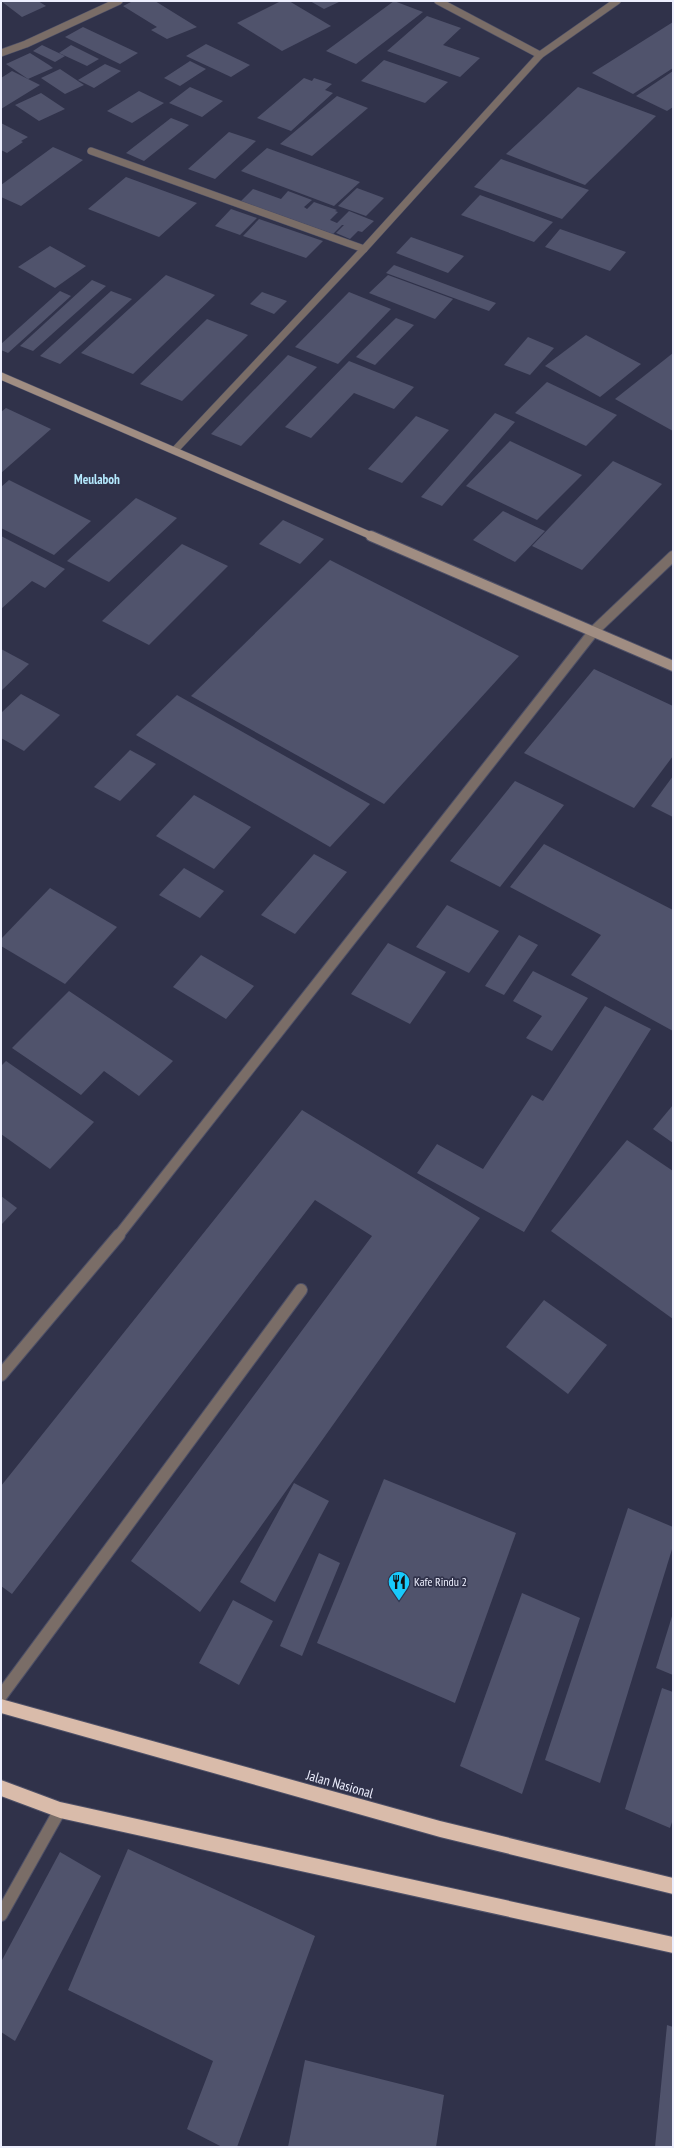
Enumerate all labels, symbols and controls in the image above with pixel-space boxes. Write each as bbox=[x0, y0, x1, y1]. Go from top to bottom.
district label: Meulaboh bbox=[74, 471, 120, 488]
restaurant icon: Kafe Rindu 2 bbox=[386, 1569, 412, 1602]
place label: Kafe Rindu 2 bbox=[414, 1574, 467, 1589]
street label: Jalan Nasional bbox=[303, 1766, 376, 1802]

